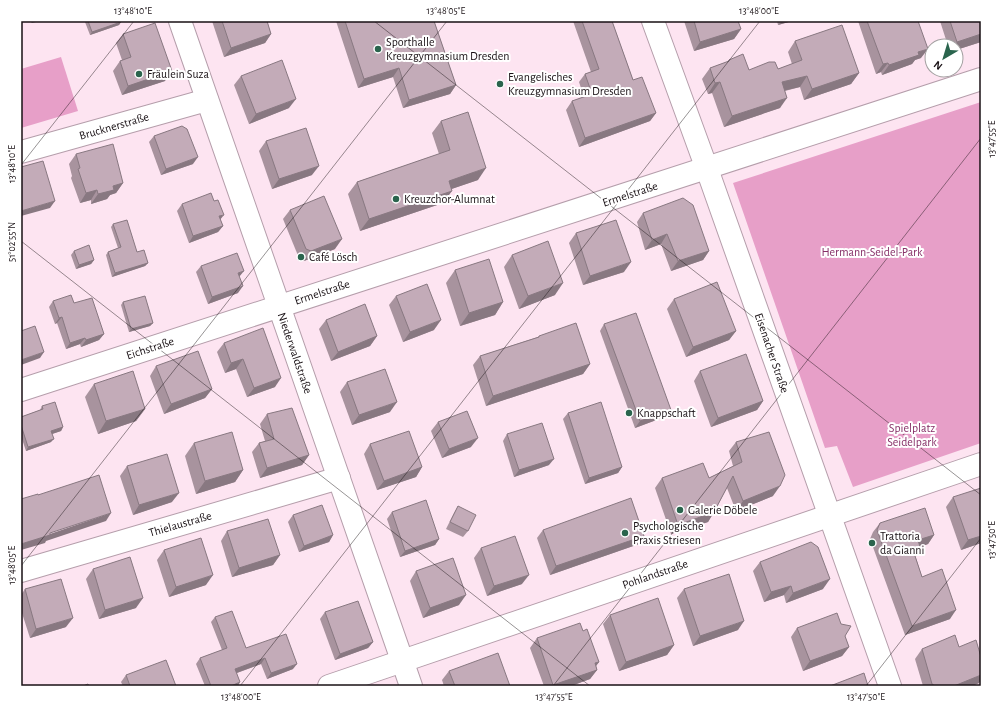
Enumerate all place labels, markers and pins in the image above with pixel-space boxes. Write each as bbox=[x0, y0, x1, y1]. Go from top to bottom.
place label: Sporthalle Kreuzgymnasium Dresden bbox=[386, 36, 510, 63]
marker: Sporthalle Kreuzgymnasium Dresden bbox=[373, 44, 383, 54]
place label: Fräulein Suza bbox=[147, 68, 209, 80]
marker: Fräulein Suza bbox=[134, 69, 144, 79]
place label: Evangelisches Kreuzgymnasium Dresden bbox=[508, 71, 632, 98]
marker: Evangelisches Kreuzgymnasium Dresden bbox=[495, 79, 505, 89]
place label: Kreuzchor-Alumnat bbox=[404, 193, 495, 205]
marker: Kreuzchor-Alumnat bbox=[391, 194, 401, 204]
place label: Café Lösch bbox=[309, 251, 358, 263]
marker: Café Lösch bbox=[296, 252, 306, 262]
place label: Knappschaft bbox=[637, 407, 696, 419]
marker: Knappschaft bbox=[624, 408, 634, 418]
place label: Galerie Döbele bbox=[688, 504, 757, 516]
marker: Galerie Döbele bbox=[675, 505, 685, 515]
place label: Psychologische Praxis Striesen bbox=[633, 520, 704, 546]
marker: Psychologische Praxis Striesen bbox=[620, 528, 630, 538]
place label: Trattoria da Gianni bbox=[880, 530, 924, 556]
marker: Trattoria da Gianni bbox=[867, 538, 877, 548]

